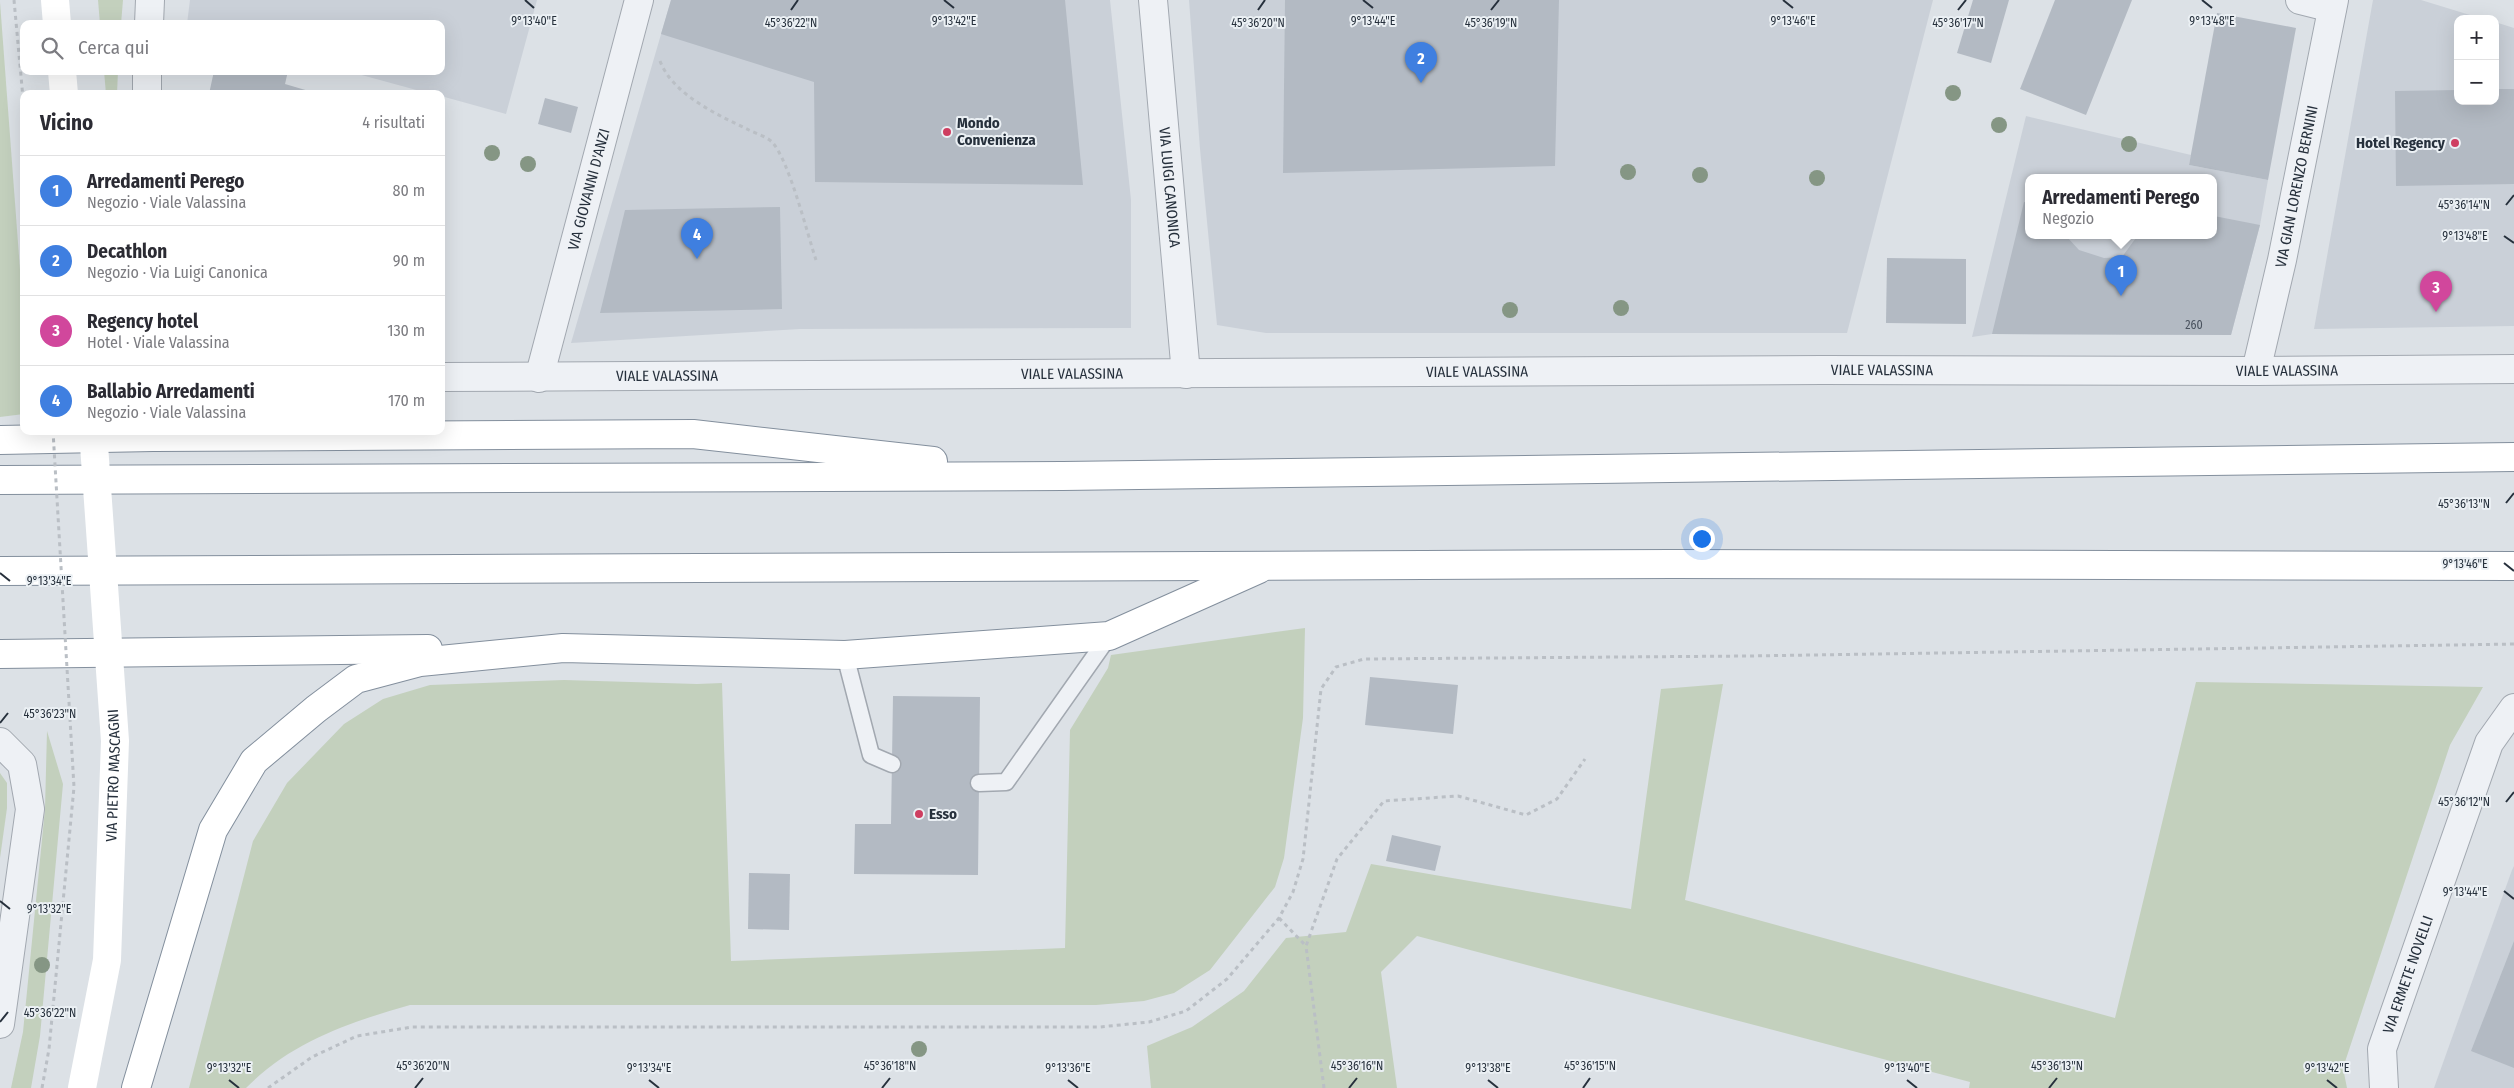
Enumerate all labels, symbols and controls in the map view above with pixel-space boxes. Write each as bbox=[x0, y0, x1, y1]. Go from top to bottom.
text: 9°13'40"E bbox=[511, 14, 557, 28]
text: 9°13'42"E bbox=[932, 14, 977, 28]
text: 9°13'44"E bbox=[1351, 14, 1396, 28]
text: 9°13'46"E bbox=[1770, 14, 1816, 28]
text: 9°13'48"E bbox=[2189, 14, 2235, 28]
map controls bbox=[2454, 15, 2499, 105]
button: + bbox=[2454, 15, 2499, 60]
text: 45°36'22"N bbox=[765, 16, 817, 30]
text: 45°36'20"N bbox=[1231, 16, 1285, 30]
text: 45°36'19"N bbox=[1465, 16, 1517, 30]
text: 45°36'17"N bbox=[1932, 16, 1984, 30]
search box bbox=[20, 20, 445, 75]
icon: search bbox=[38, 34, 66, 62]
text: Cerca qui bbox=[78, 36, 149, 59]
pin: 2 bbox=[1405, 42, 1437, 83]
button: − bbox=[2454, 60, 2499, 105]
street label: VIA GIAN LORENZO BERNINI bbox=[2272, 104, 2322, 269]
text: Vicino bbox=[40, 110, 93, 136]
text: 4 risultati bbox=[362, 113, 425, 132]
place label: Mondo Convenienza bbox=[957, 114, 1036, 149]
marker: Mondo Convenienza bbox=[941, 126, 953, 138]
street label: VIA LUIGI CANONICA bbox=[1155, 126, 1184, 248]
street label: VIA GIOVANNI D'ANZI bbox=[564, 127, 614, 252]
place label: Hotel Regency bbox=[2356, 134, 2446, 152]
marker: Hotel Regency bbox=[2449, 137, 2461, 149]
text: Arredamenti Perego bbox=[87, 170, 244, 193]
popup bbox=[2025, 174, 2217, 239]
text: 1 bbox=[53, 181, 59, 200]
text: 80 m bbox=[393, 181, 425, 200]
text: Arredamenti Perego bbox=[2042, 186, 2200, 209]
text: Negozio · Viale Valassina bbox=[87, 193, 246, 212]
text: 45°36'14"N bbox=[2438, 198, 2490, 212]
text: Negozio bbox=[2042, 209, 2094, 228]
pin: 4 bbox=[681, 218, 713, 259]
text: 9°13'48"E bbox=[2442, 229, 2488, 243]
text: Decathlon bbox=[87, 240, 167, 263]
text: 2 bbox=[52, 251, 60, 270]
text: 90 m bbox=[393, 251, 425, 270]
pin: 1 bbox=[2105, 255, 2137, 296]
text: Negozio · Via Luigi Canonica bbox=[87, 263, 268, 282]
pin: 3 bbox=[2420, 271, 2452, 312]
text: Regency hotel bbox=[87, 310, 198, 333]
house number: 260 bbox=[2185, 318, 2203, 332]
text: 3 bbox=[52, 321, 60, 340]
text: 130 m bbox=[387, 321, 425, 340]
text: Hotel · Viale Valassina bbox=[87, 333, 230, 352]
street label: VIALE VALASSINA bbox=[1831, 361, 1933, 379]
street label: VIALE VALASSINA bbox=[2236, 361, 2338, 380]
street label: VIALE VALASSINA bbox=[1426, 362, 1528, 381]
street label: VIALE VALASSINA bbox=[1021, 365, 1123, 383]
street label: VIALE VALASSINA bbox=[616, 367, 718, 385]
text: Ballabio Arredamenti bbox=[87, 380, 255, 403]
text: 4 bbox=[52, 391, 60, 410]
text: 170 m bbox=[388, 391, 425, 410]
text: Negozio · Viale Valassina bbox=[87, 403, 246, 422]
text: 45°36'13"N bbox=[2438, 497, 2490, 511]
your location bbox=[1689, 526, 1715, 552]
text: 9°13'46"E bbox=[2442, 557, 2488, 571]
text: 9°13'34"E bbox=[27, 574, 72, 588]
text: 45°36'23"N bbox=[24, 707, 76, 721]
street label: VIA PIETRO MASCAGNI bbox=[102, 709, 124, 842]
text: 45°36'12"N bbox=[2438, 795, 2490, 809]
place label: Esso bbox=[929, 805, 957, 823]
marker: Esso bbox=[913, 808, 925, 820]
text: 9°13'44"E bbox=[2443, 885, 2488, 899]
text: 9°13'32"E bbox=[27, 902, 72, 916]
street label: VIA ERMETE NOVELLI bbox=[2379, 913, 2437, 1036]
text: 45°36'22"N bbox=[24, 1006, 76, 1020]
text: 45°36'20"N bbox=[396, 1059, 450, 1073]
text: 45°36'18"N bbox=[864, 1059, 916, 1073]
text: 45°36'16"N bbox=[1331, 1059, 1383, 1073]
text: 45°36'15"N bbox=[1564, 1059, 1616, 1073]
text: 45°36'13"N bbox=[2031, 1059, 2083, 1073]
text: 9°13'32"E bbox=[207, 1061, 252, 1075]
text: 9°13'34"E bbox=[627, 1061, 672, 1075]
text: 9°13'36"E bbox=[1045, 1061, 1091, 1075]
text: 9°13'38"E bbox=[1465, 1061, 1511, 1075]
text: 9°13'40"E bbox=[1884, 1061, 1930, 1075]
text: 9°13'42"E bbox=[2305, 1061, 2350, 1075]

